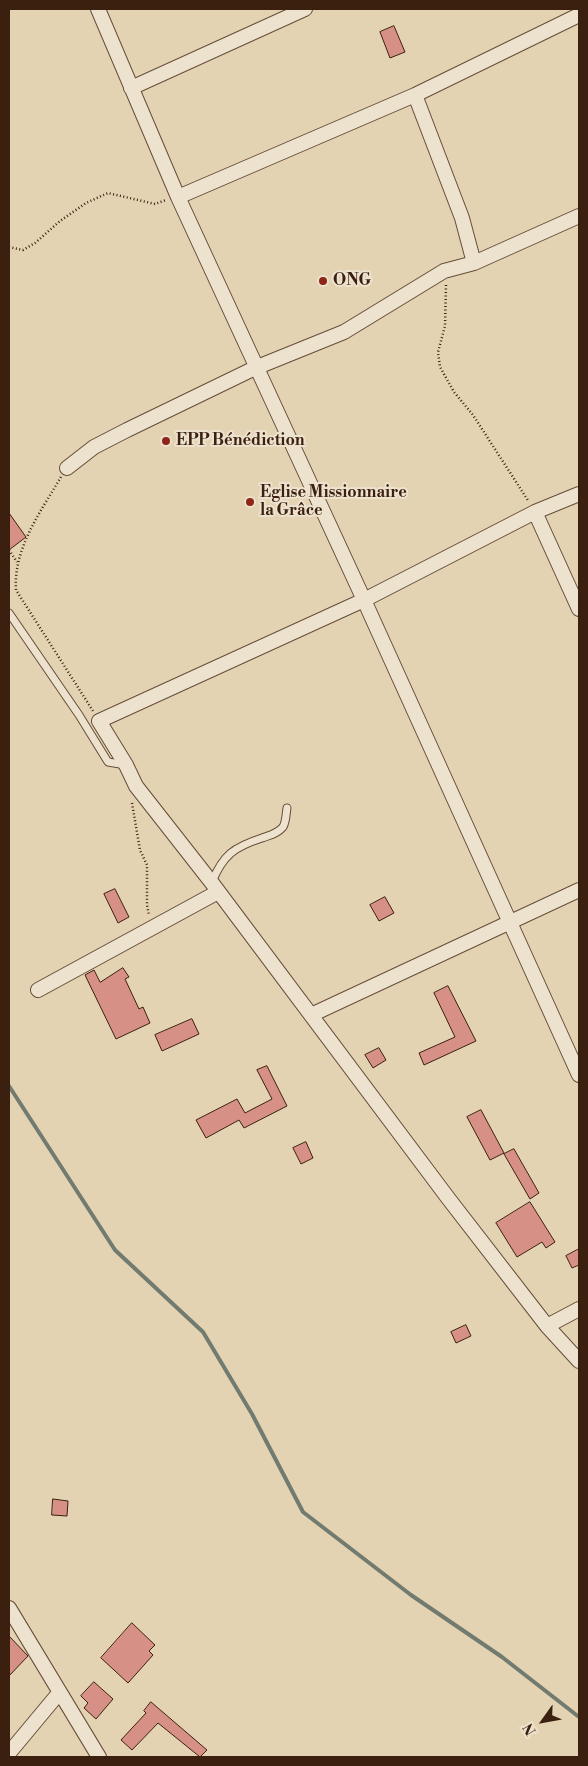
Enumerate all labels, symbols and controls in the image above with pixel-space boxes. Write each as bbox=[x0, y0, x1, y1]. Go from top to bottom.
place label: ONG bbox=[333, 271, 371, 291]
marker: ONG bbox=[317, 275, 329, 287]
place label: EPP Bénédiction bbox=[176, 431, 305, 451]
marker: EPP Bénédiction bbox=[160, 435, 172, 447]
place label: Eglise Missionnaire la Grâce bbox=[260, 483, 407, 521]
marker: Eglise Missionnaire la Grâce bbox=[244, 496, 256, 508]
north arrow bbox=[518, 1696, 568, 1746]
text: N bbox=[520, 1719, 541, 1738]

